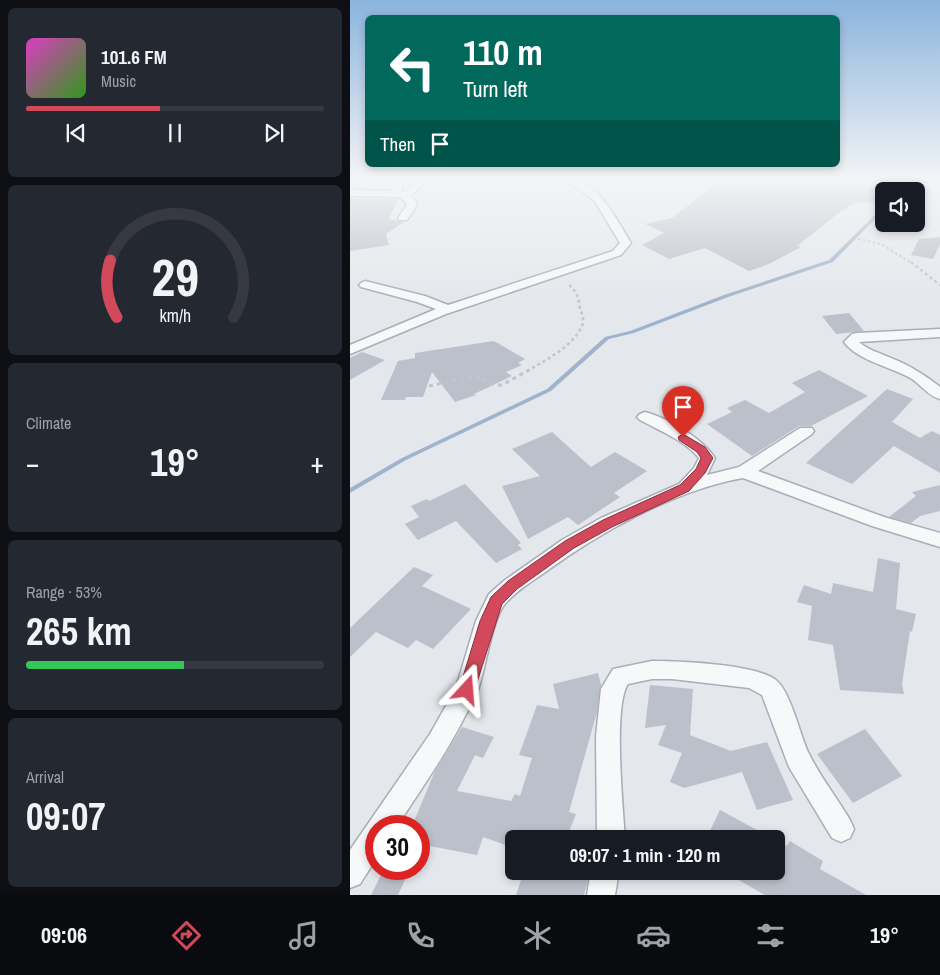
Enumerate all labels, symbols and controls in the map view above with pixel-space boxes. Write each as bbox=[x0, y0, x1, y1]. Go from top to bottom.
text: 110 m bbox=[463, 29, 543, 76]
icon: left bbox=[380, 35, 445, 100]
text: 101.6 FM bbox=[101, 44, 167, 70]
text: Music bbox=[101, 70, 136, 92]
text: Turn left bbox=[463, 74, 528, 104]
icon: previous bbox=[62, 119, 90, 147]
icon: pause bbox=[161, 119, 189, 147]
icon: next bbox=[260, 119, 288, 147]
icon: arrive bbox=[426, 130, 454, 158]
text: Then bbox=[380, 131, 416, 157]
map controls bbox=[875, 182, 925, 232]
button: sound bbox=[875, 182, 925, 232]
text: 29 bbox=[151, 242, 199, 312]
text: km/h bbox=[159, 304, 191, 328]
pin bbox=[662, 386, 704, 437]
icon: arrive bbox=[669, 393, 697, 421]
text: Climate bbox=[26, 412, 71, 434]
text: 19° bbox=[150, 437, 200, 488]
text: − bbox=[26, 444, 39, 482]
text: + bbox=[311, 444, 324, 482]
text: Range · 53% bbox=[26, 581, 102, 603]
text: 265 km bbox=[26, 606, 132, 657]
position arrow bbox=[440, 663, 492, 715]
text: Arrival bbox=[26, 766, 64, 788]
text: 09:07 bbox=[26, 791, 106, 842]
speed limit sign: 30 bbox=[365, 815, 430, 880]
text: 09:07 · 1 min · 120 m bbox=[570, 842, 720, 868]
icon: directions bbox=[169, 918, 204, 953]
icon: music bbox=[286, 918, 321, 953]
icon: phone bbox=[403, 918, 438, 953]
icon: climate bbox=[520, 918, 555, 953]
icon: car bbox=[636, 918, 671, 953]
icon: filters bbox=[753, 918, 788, 953]
text: 09:06 bbox=[41, 920, 87, 950]
text: 19° bbox=[870, 920, 899, 950]

